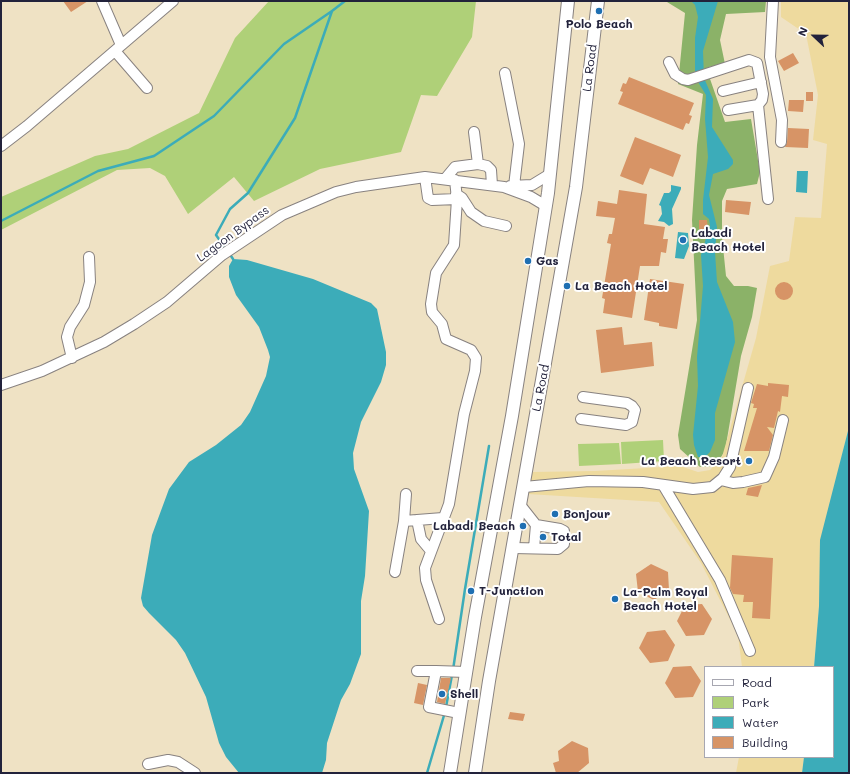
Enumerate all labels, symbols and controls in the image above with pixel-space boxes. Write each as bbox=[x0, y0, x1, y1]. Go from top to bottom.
marker: Polo Beach bbox=[594, 6, 604, 16]
north arrow bbox=[794, 16, 834, 56]
place label: Polo Beach bbox=[565, 17, 633, 31]
text: N bbox=[794, 25, 811, 38]
street label: La Road bbox=[580, 44, 600, 92]
street label: Lagoon Bypass bbox=[194, 203, 272, 265]
place label: Labadi Beach Hotel bbox=[691, 226, 765, 254]
marker: Labadi Beach Hotel bbox=[678, 235, 688, 245]
place label: Gas bbox=[536, 254, 559, 268]
marker: Gas bbox=[523, 256, 533, 266]
place label: La Beach Hotel bbox=[575, 279, 667, 293]
marker: La Beach Hotel bbox=[562, 281, 572, 291]
street label: La Road bbox=[529, 363, 553, 413]
place label: La Beach Resort bbox=[641, 454, 741, 468]
marker: La Beach Resort bbox=[744, 456, 754, 466]
place label: Bonjour bbox=[563, 507, 610, 521]
marker: Bonjour bbox=[550, 509, 560, 519]
place label: Labadi Beach bbox=[433, 519, 515, 533]
marker: Labadi Beach bbox=[518, 521, 528, 531]
place label: Total bbox=[551, 530, 581, 544]
marker: Total bbox=[538, 532, 548, 542]
place label: T-Junction bbox=[479, 584, 544, 598]
place label: La-Palm Royal Beach Hotel bbox=[623, 585, 708, 613]
marker: T-Junction bbox=[466, 586, 476, 596]
marker: La-Palm Royal Beach Hotel bbox=[610, 594, 620, 604]
legend bbox=[704, 666, 834, 758]
text: Road bbox=[742, 674, 772, 690]
place label: Shell bbox=[450, 687, 478, 701]
marker: Shell bbox=[437, 689, 447, 699]
text: Park bbox=[742, 694, 769, 710]
text: Water bbox=[742, 714, 779, 730]
text: Building bbox=[742, 734, 788, 750]

